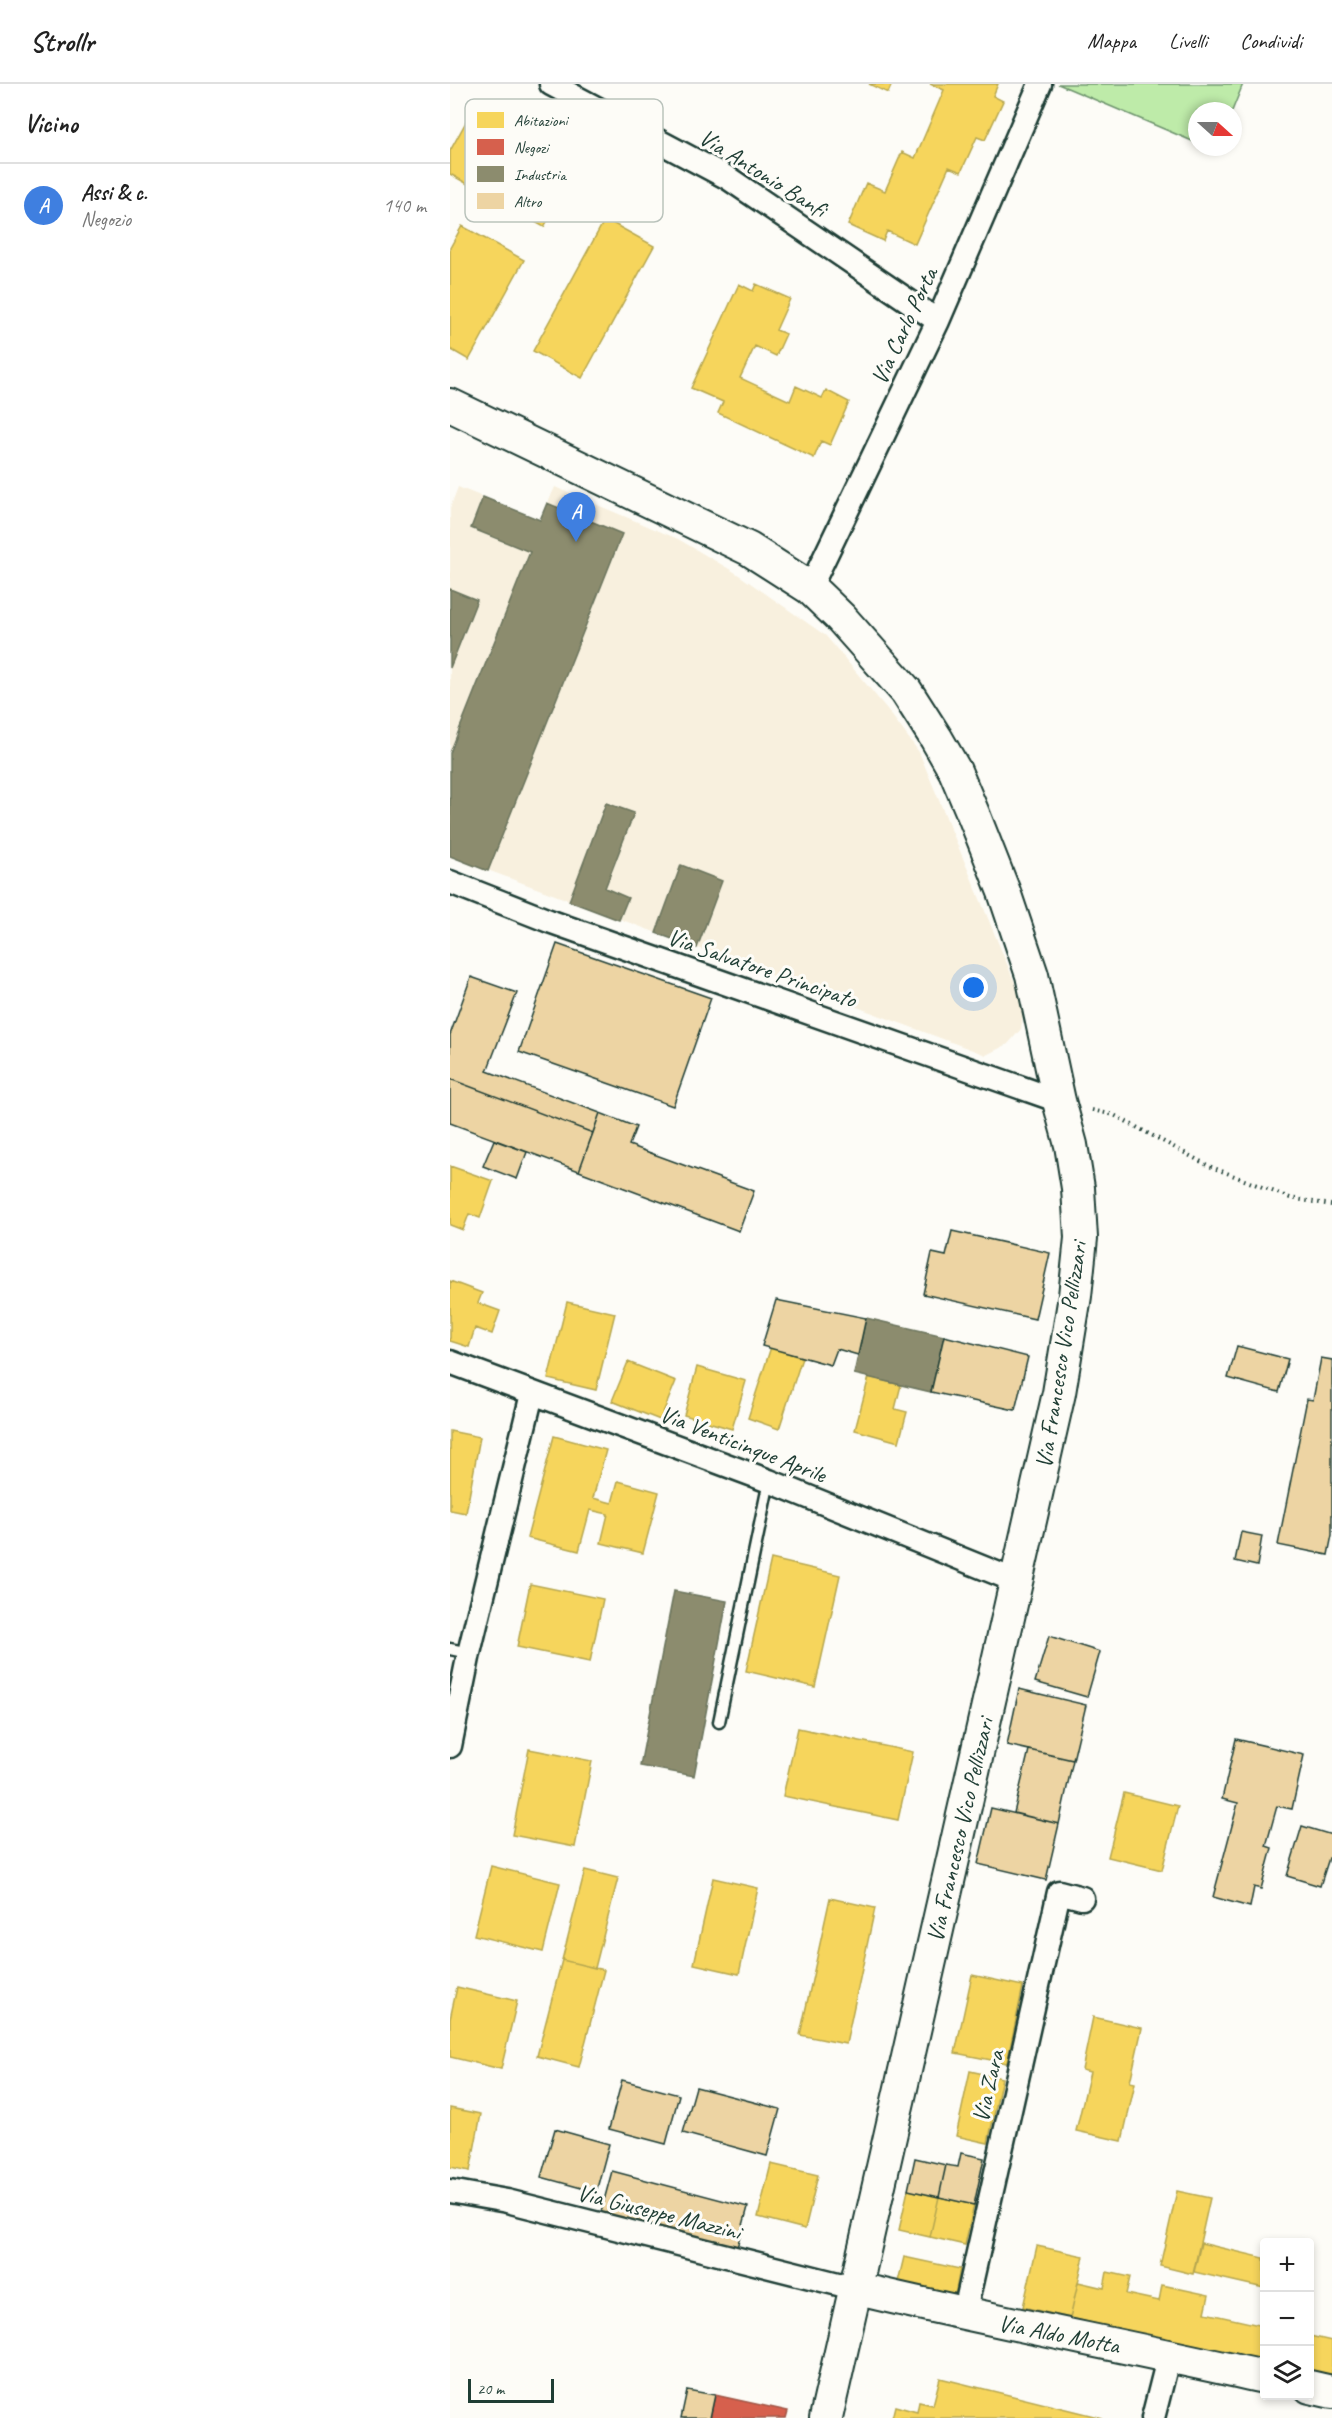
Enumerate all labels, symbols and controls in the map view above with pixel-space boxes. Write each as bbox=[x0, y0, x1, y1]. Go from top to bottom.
text: Strollr bbox=[30, 24, 94, 59]
text: Mappa bbox=[1087, 28, 1136, 54]
text: Livelli bbox=[1169, 28, 1207, 54]
text: Condividi bbox=[1240, 28, 1302, 54]
legend bbox=[465, 99, 663, 222]
north arrow bbox=[1188, 102, 1242, 156]
text: Vicino bbox=[24, 107, 78, 140]
text: Abitazioni bbox=[514, 111, 570, 131]
street label: Via Antonio Banfi bbox=[694, 122, 835, 226]
text: Negozi bbox=[514, 138, 550, 158]
text: Industria bbox=[514, 165, 567, 185]
text: Assi & c. bbox=[81, 179, 147, 207]
text: Altro bbox=[514, 192, 543, 212]
text: A bbox=[38, 193, 49, 218]
text: 140 m bbox=[383, 193, 426, 218]
text: Negozio bbox=[81, 207, 131, 232]
street label: Via Carlo Porta bbox=[864, 261, 945, 389]
pin: A bbox=[556, 492, 596, 542]
street label: Via Salvatore Principato bbox=[664, 922, 862, 1015]
your location bbox=[959, 973, 988, 1002]
street label: Via Francesco Vico Pellizzari bbox=[1028, 1237, 1094, 1470]
street label: Via Venticinque Aprile bbox=[656, 1399, 832, 1490]
street label: Via Francesco Vico Pellizzari bbox=[920, 1713, 1001, 1945]
street label: Via Zara bbox=[965, 2046, 1011, 2125]
street label: Via Giuseppe Mazzini bbox=[574, 2177, 747, 2248]
map controls bbox=[1260, 2238, 1314, 2400]
button: + bbox=[1260, 2238, 1314, 2292]
button: − bbox=[1260, 2292, 1314, 2346]
street label: Via Aldo Motta bbox=[996, 2308, 1123, 2361]
button: layers bbox=[1260, 2346, 1314, 2400]
scale bar bbox=[468, 2376, 554, 2404]
text: 20 m bbox=[477, 2379, 504, 2399]

